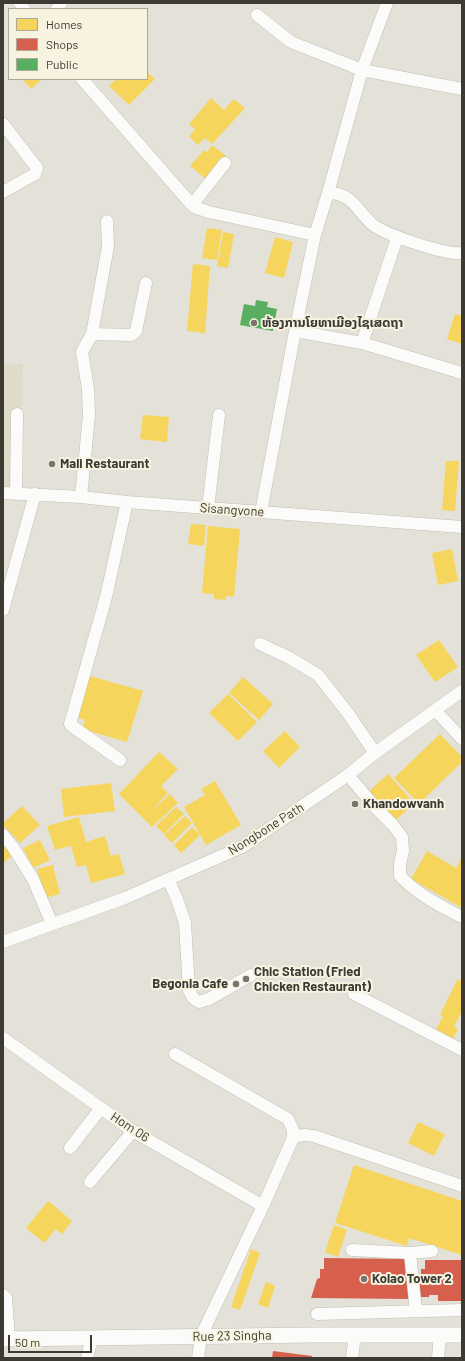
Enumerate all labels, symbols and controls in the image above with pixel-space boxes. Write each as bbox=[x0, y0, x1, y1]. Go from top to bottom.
legend bbox=[8, 8, 148, 80]
text: Homes bbox=[46, 17, 82, 31]
text: Shops bbox=[46, 37, 78, 51]
text: Public bbox=[46, 57, 78, 71]
place label: ຫ້ອງການໂຍທາເມືອງໄຊເສດຖາ bbox=[262, 315, 403, 331]
marker: ຫ້ອງການໂຍທາເມືອງໄຊເສດຖາ bbox=[249, 318, 259, 328]
place label: Mali Restaurant bbox=[60, 456, 149, 472]
marker: Mali Restaurant bbox=[47, 459, 57, 469]
street label: Sisangvone bbox=[199, 500, 265, 520]
place label: Khandowvanh bbox=[363, 796, 444, 812]
marker: Khandowvanh bbox=[350, 799, 360, 809]
street label: Nongbone Path bbox=[225, 800, 307, 858]
place label: Chic Station (Fried Chicken Restaurant) bbox=[254, 964, 371, 995]
marker: Chic Station (Fried Chicken Restaurant) bbox=[241, 974, 251, 984]
place label: Begonia Cafe bbox=[152, 976, 228, 992]
marker: Begonia Cafe bbox=[231, 979, 241, 989]
street label: Hom 06 bbox=[108, 1109, 152, 1145]
place label: Kolao Tower 2 bbox=[372, 1271, 452, 1287]
marker: Kolao Tower 2 bbox=[359, 1274, 369, 1284]
scale bar bbox=[10, 1327, 94, 1353]
street label: Rue 23 Singha bbox=[192, 1328, 272, 1344]
text: 50 m bbox=[15, 1335, 40, 1349]

